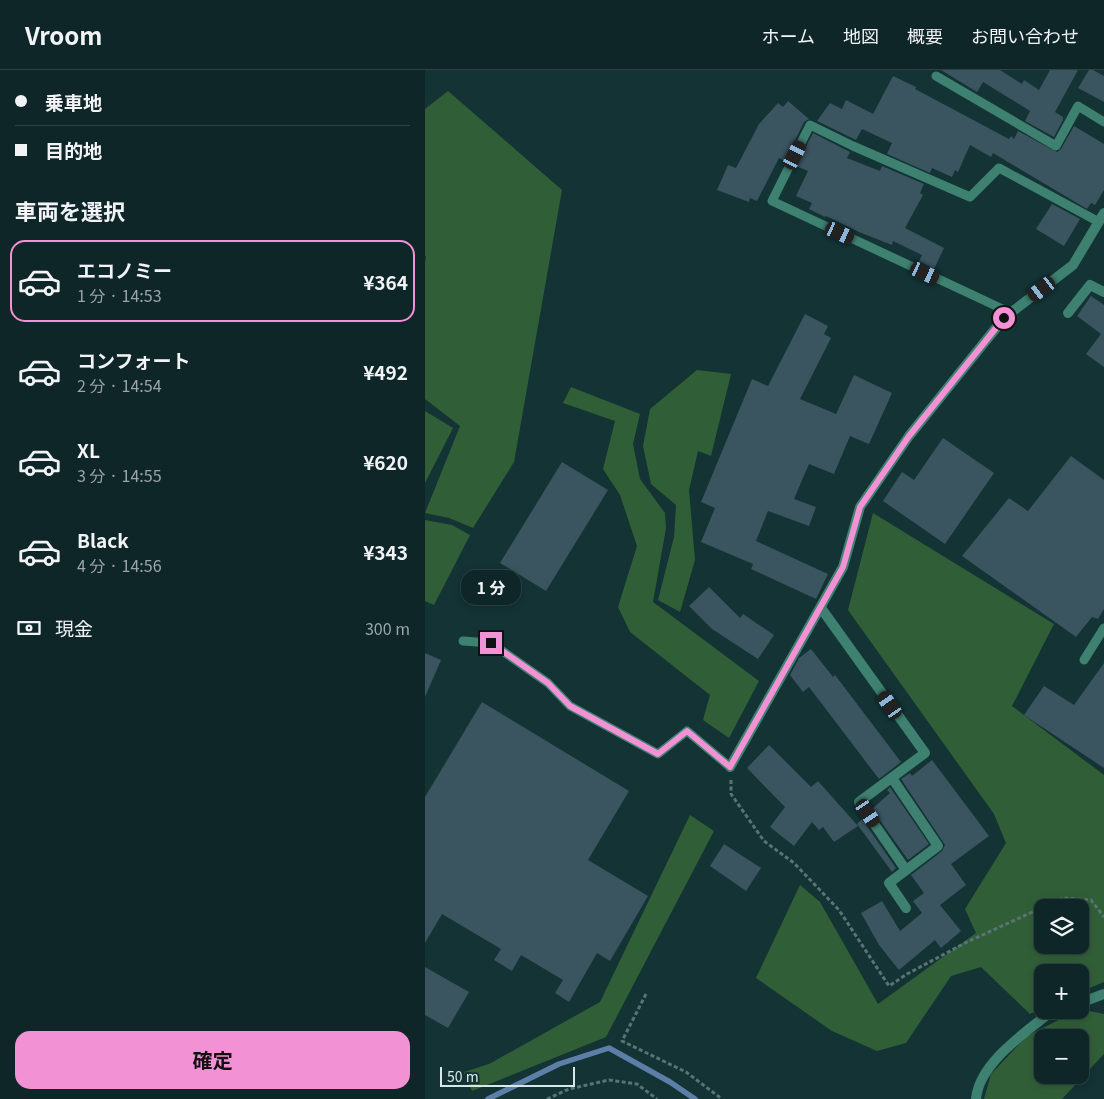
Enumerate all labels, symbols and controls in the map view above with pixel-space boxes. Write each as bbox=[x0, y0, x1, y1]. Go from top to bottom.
text: Vroom bbox=[25, 17, 102, 52]
text: ホーム bbox=[762, 22, 815, 48]
text: 地図 bbox=[843, 22, 879, 48]
text: 概要 bbox=[907, 22, 943, 48]
text: お問い合わせ bbox=[971, 22, 1079, 48]
text: 乗車地 bbox=[45, 88, 102, 115]
text: 目的地 bbox=[45, 136, 102, 163]
car bbox=[781, 138, 808, 172]
text: 車両を選択 bbox=[15, 194, 125, 226]
car bbox=[823, 220, 856, 246]
text: エコノミー bbox=[77, 256, 172, 283]
icon: car bbox=[17, 259, 62, 304]
car bbox=[908, 260, 941, 286]
text: ¥364 bbox=[363, 268, 408, 295]
car bbox=[1025, 274, 1058, 304]
text: 1 分 · 14:53 bbox=[77, 283, 162, 307]
route start bbox=[993, 307, 1015, 329]
text: コンフォート bbox=[77, 346, 190, 373]
icon: car bbox=[17, 349, 62, 394]
text: ¥492 bbox=[363, 358, 408, 385]
text: 2 分 · 14:54 bbox=[77, 373, 162, 397]
text: XL bbox=[77, 436, 100, 463]
icon: car bbox=[17, 439, 62, 484]
text: ¥620 bbox=[363, 448, 408, 475]
text: 3 分 · 14:55 bbox=[77, 463, 162, 487]
text: Black bbox=[77, 526, 129, 553]
icon: car bbox=[17, 529, 62, 574]
text: ¥343 bbox=[363, 538, 408, 565]
text: 4 分 · 14:56 bbox=[77, 553, 162, 577]
callout: 1 分 bbox=[461, 570, 521, 606]
text: 1 分 bbox=[476, 575, 506, 599]
icon: cash bbox=[15, 614, 43, 642]
text: 現金 bbox=[55, 614, 93, 641]
text: 300 m bbox=[365, 616, 410, 640]
route end bbox=[480, 632, 502, 654]
car bbox=[875, 688, 904, 722]
car bbox=[853, 796, 882, 830]
map controls bbox=[1034, 899, 1089, 1084]
button: layers bbox=[1034, 899, 1089, 954]
button: + bbox=[1034, 964, 1089, 1019]
button: − bbox=[1034, 1029, 1089, 1084]
button: 確定 bbox=[15, 1031, 410, 1089]
scale bar bbox=[440, 1064, 575, 1087]
text: 50 m bbox=[447, 1066, 479, 1086]

